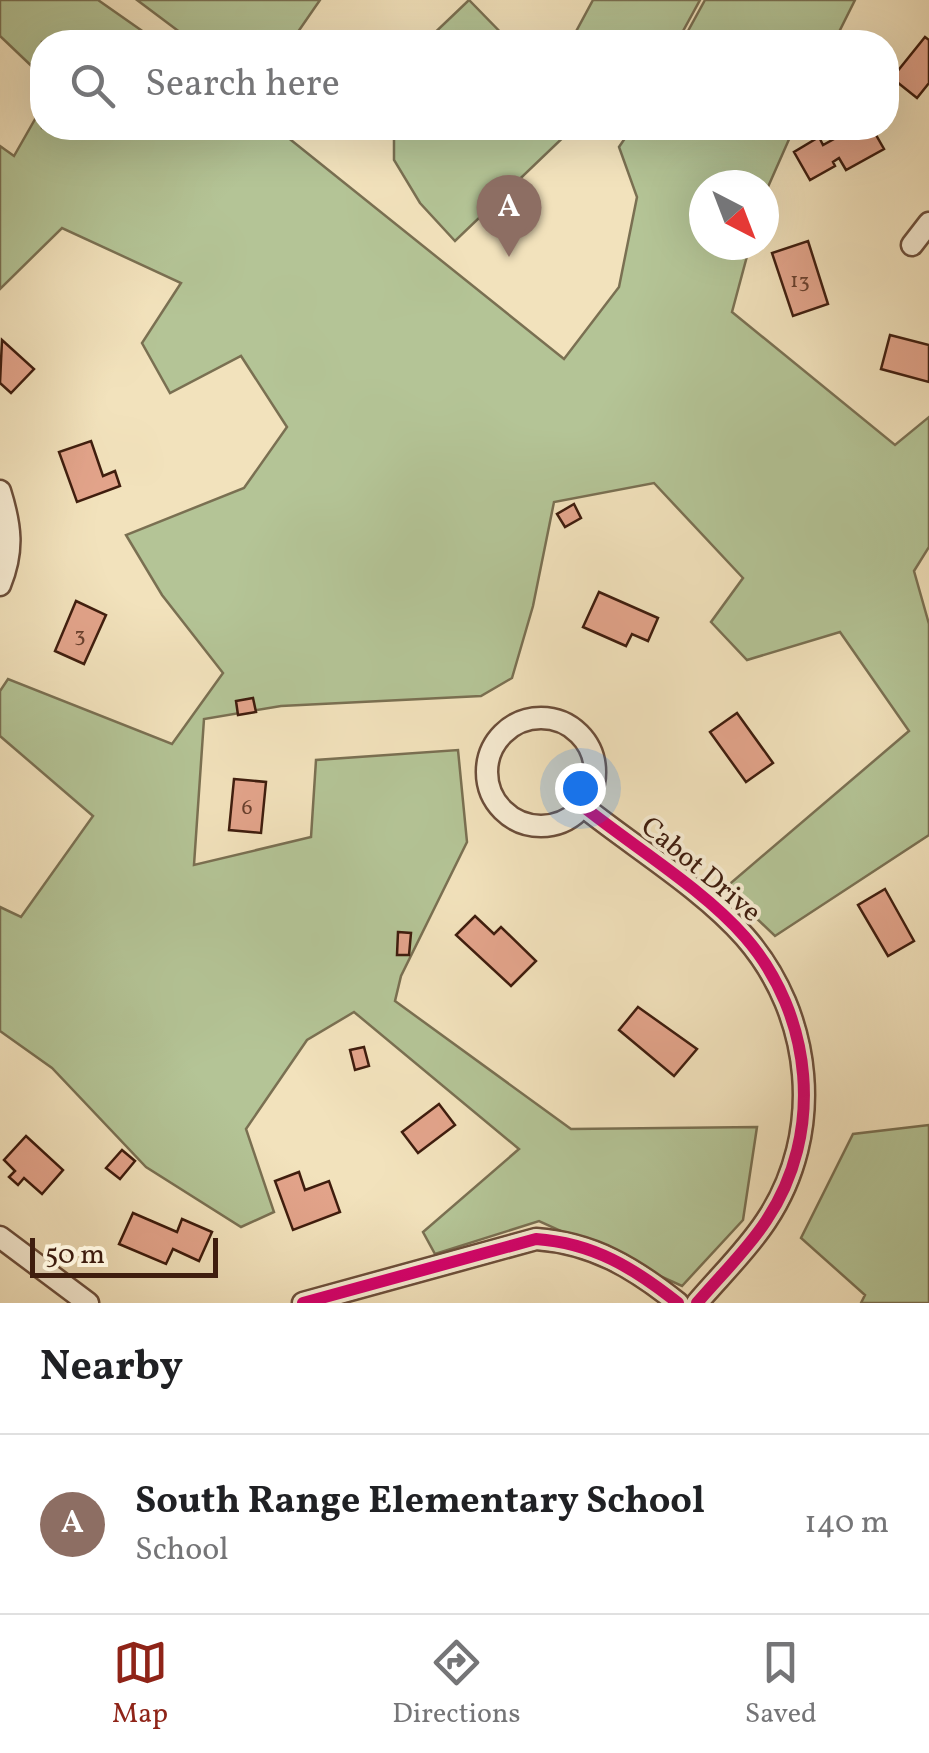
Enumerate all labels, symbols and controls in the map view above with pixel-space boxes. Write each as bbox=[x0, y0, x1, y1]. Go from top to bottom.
search box bbox=[30, 30, 899, 140]
icon: search bbox=[65, 58, 120, 113]
text: Search here bbox=[145, 59, 340, 112]
north arrow bbox=[689, 170, 779, 260]
pin: A bbox=[476, 174, 542, 257]
house number: 13 bbox=[790, 266, 810, 297]
house number: 3 bbox=[74, 620, 86, 651]
your location bbox=[555, 763, 606, 814]
house number: 6 bbox=[241, 793, 253, 824]
street label: Cabot Drive bbox=[632, 808, 769, 932]
scale bar bbox=[30, 1233, 218, 1278]
text: 50 m bbox=[45, 1236, 105, 1275]
text: Nearby bbox=[40, 1339, 183, 1398]
text: South Range Elementary School bbox=[135, 1476, 705, 1529]
text: A bbox=[61, 1502, 84, 1546]
text: 140 m bbox=[804, 1502, 889, 1546]
text: School bbox=[135, 1529, 229, 1573]
tab: Map bbox=[112, 1635, 168, 1734]
tab: Directions bbox=[392, 1635, 521, 1734]
tab: Saved bbox=[745, 1635, 817, 1734]

